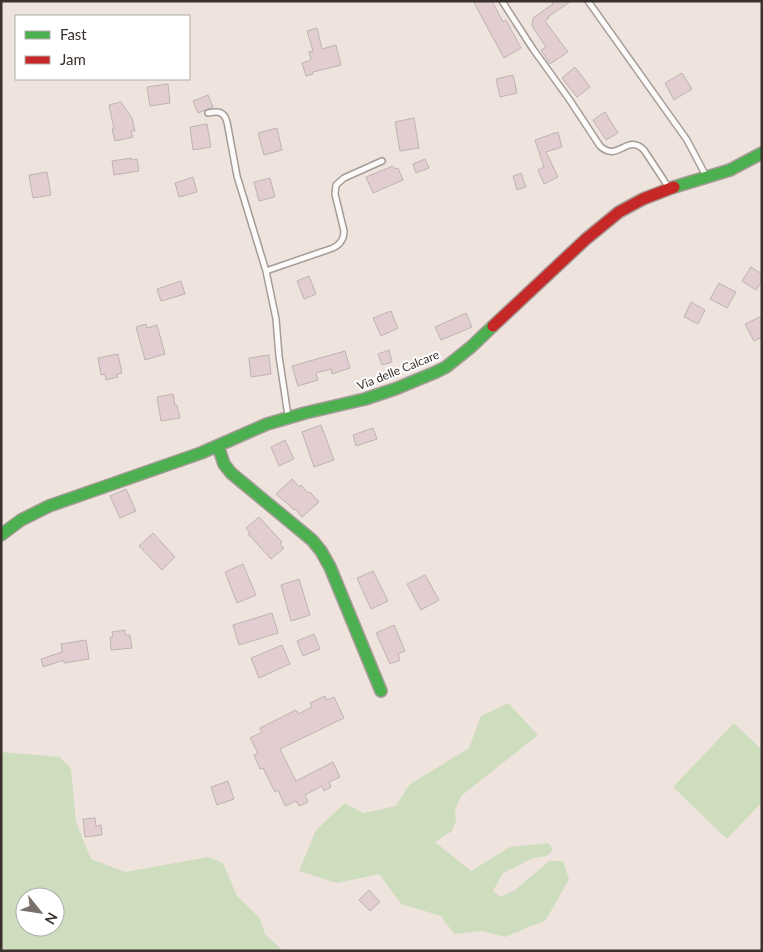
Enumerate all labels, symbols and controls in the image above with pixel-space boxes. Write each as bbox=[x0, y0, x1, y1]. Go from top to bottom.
legend bbox=[15, 15, 190, 80]
text: Fast bbox=[60, 25, 87, 43]
text: Jam bbox=[60, 50, 86, 68]
street label: Via delle Calcare bbox=[355, 347, 441, 393]
north arrow bbox=[15, 887, 65, 937]
text: N bbox=[42, 910, 62, 928]

